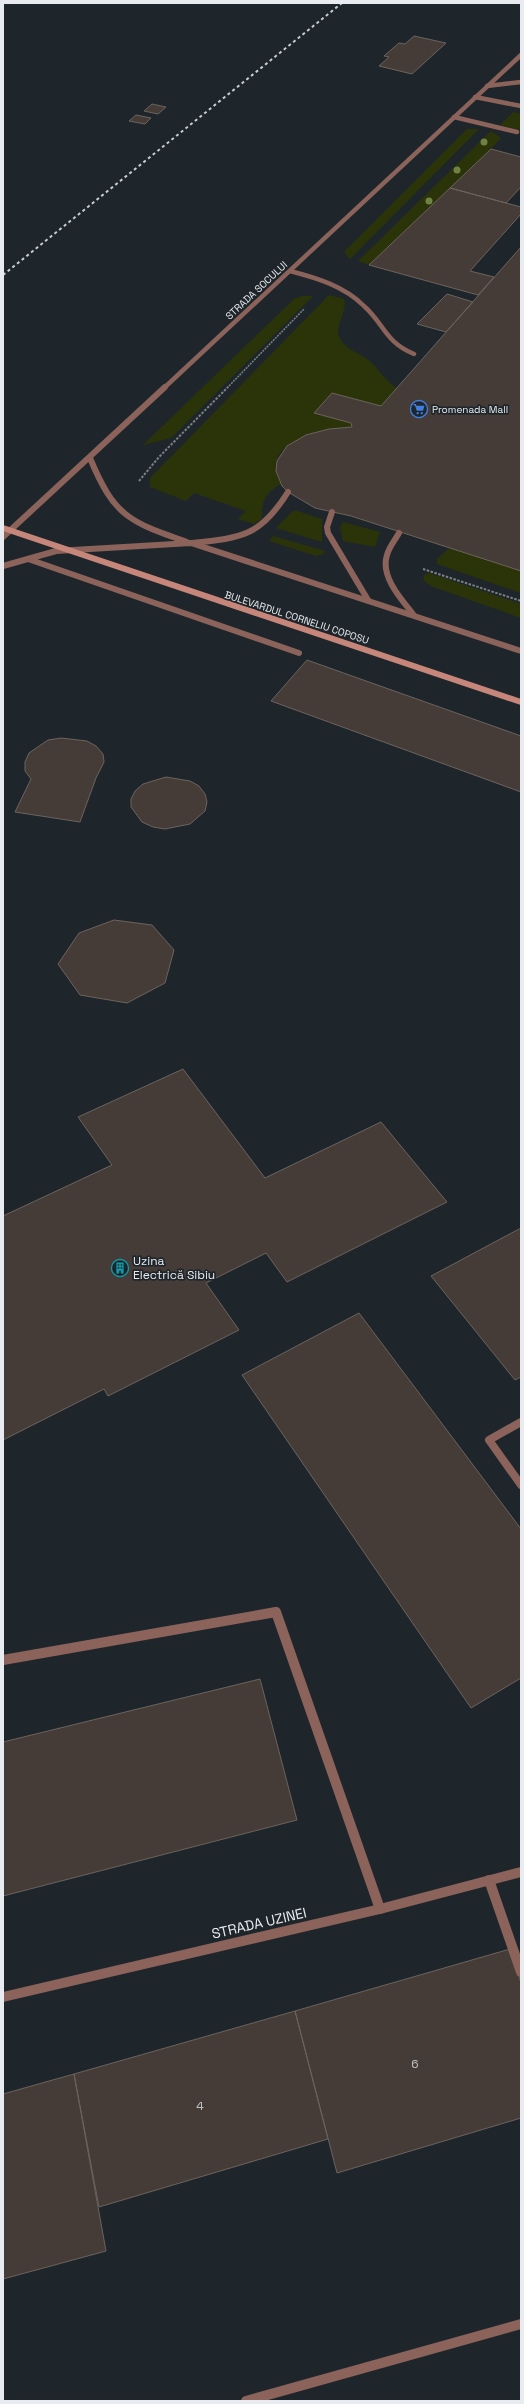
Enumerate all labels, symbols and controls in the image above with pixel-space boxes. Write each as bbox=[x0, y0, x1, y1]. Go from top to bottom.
street label: STRADA SOCULUI bbox=[223, 258, 290, 322]
supermarket icon: Promenada Mall bbox=[409, 399, 429, 419]
place label: Promenada Mall bbox=[432, 403, 508, 416]
street label: BULEVARDUL CORNELIU COPOSU bbox=[223, 588, 371, 647]
place label: Uzina Electrică Sibiu bbox=[133, 1253, 215, 1283]
building icon: Uzina Electrică Sibiu bbox=[110, 1258, 130, 1278]
street label: STRADA UZINEI bbox=[210, 1903, 308, 1943]
house number: 6 bbox=[411, 2056, 419, 2072]
house number: 4 bbox=[196, 2098, 204, 2114]

